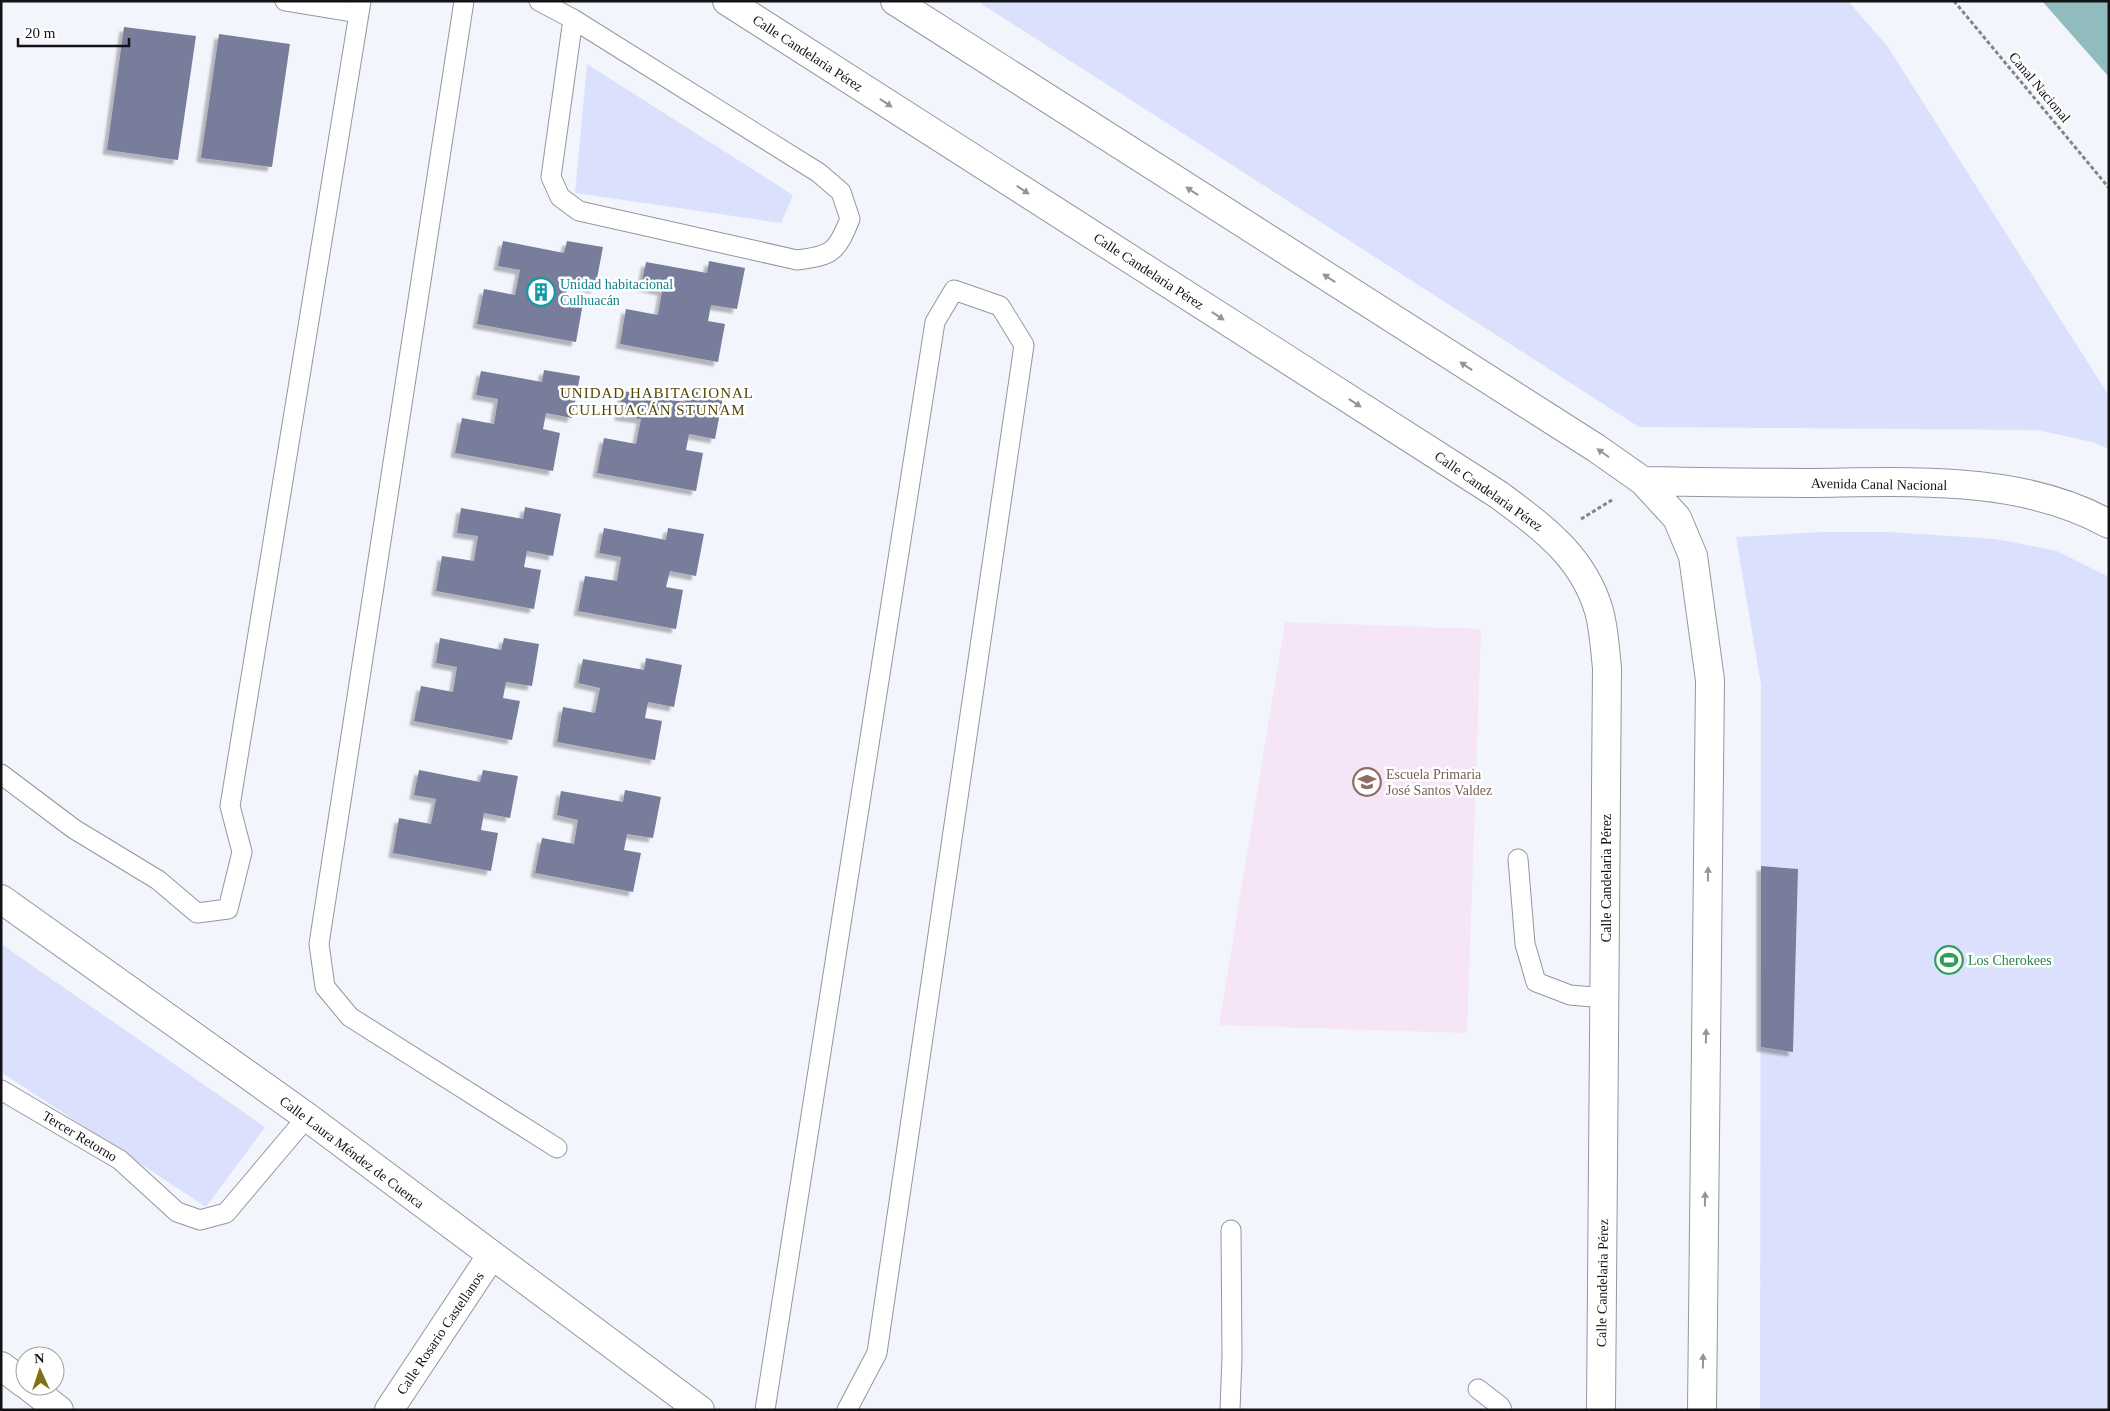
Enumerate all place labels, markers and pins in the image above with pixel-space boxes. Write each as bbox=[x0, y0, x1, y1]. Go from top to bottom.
building icon: Unidad habitacional Culhuacán bbox=[526, 277, 556, 307]
place label: Unidad habitacional Culhuacán bbox=[560, 277, 673, 308]
school or university icon: Escuela Primaria José Santos Valdez bbox=[1352, 767, 1382, 797]
place label: Escuela Primaria José Santos Valdez bbox=[1386, 767, 1492, 798]
sports icon: Los Cherokees bbox=[1934, 945, 1964, 975]
place label: Los Cherokees bbox=[1968, 953, 2052, 968]

